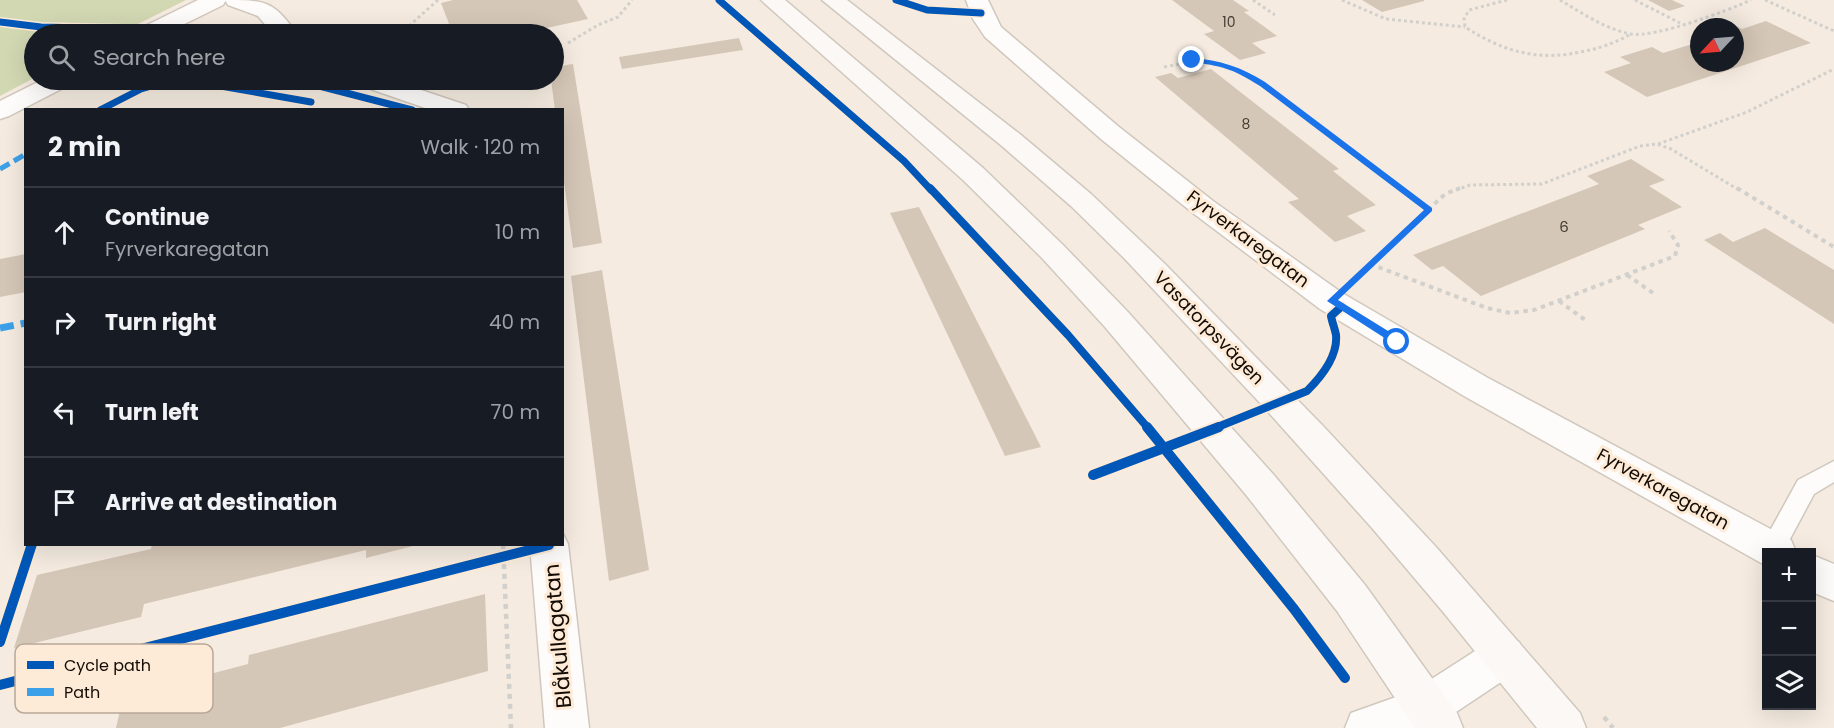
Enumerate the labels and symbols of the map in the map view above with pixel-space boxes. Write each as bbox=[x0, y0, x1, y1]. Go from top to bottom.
house number: 10 bbox=[1222, 12, 1236, 32]
north arrow bbox=[1690, 18, 1744, 72]
route end bbox=[1178, 46, 1204, 72]
house number: 8 bbox=[1242, 114, 1251, 134]
street label: Fyrverkaregatan bbox=[1182, 184, 1315, 293]
house number: 6 bbox=[1559, 216, 1569, 237]
street label: Vasatorpsvägen bbox=[1148, 265, 1270, 390]
route start bbox=[1383, 328, 1409, 354]
street label: Fyrverkaregatan bbox=[1593, 442, 1734, 535]
street label: Blåkullagatan bbox=[537, 563, 578, 709]
legend bbox=[15, 644, 213, 713]
text: Cycle path bbox=[64, 654, 151, 677]
text: Path bbox=[64, 681, 100, 704]

